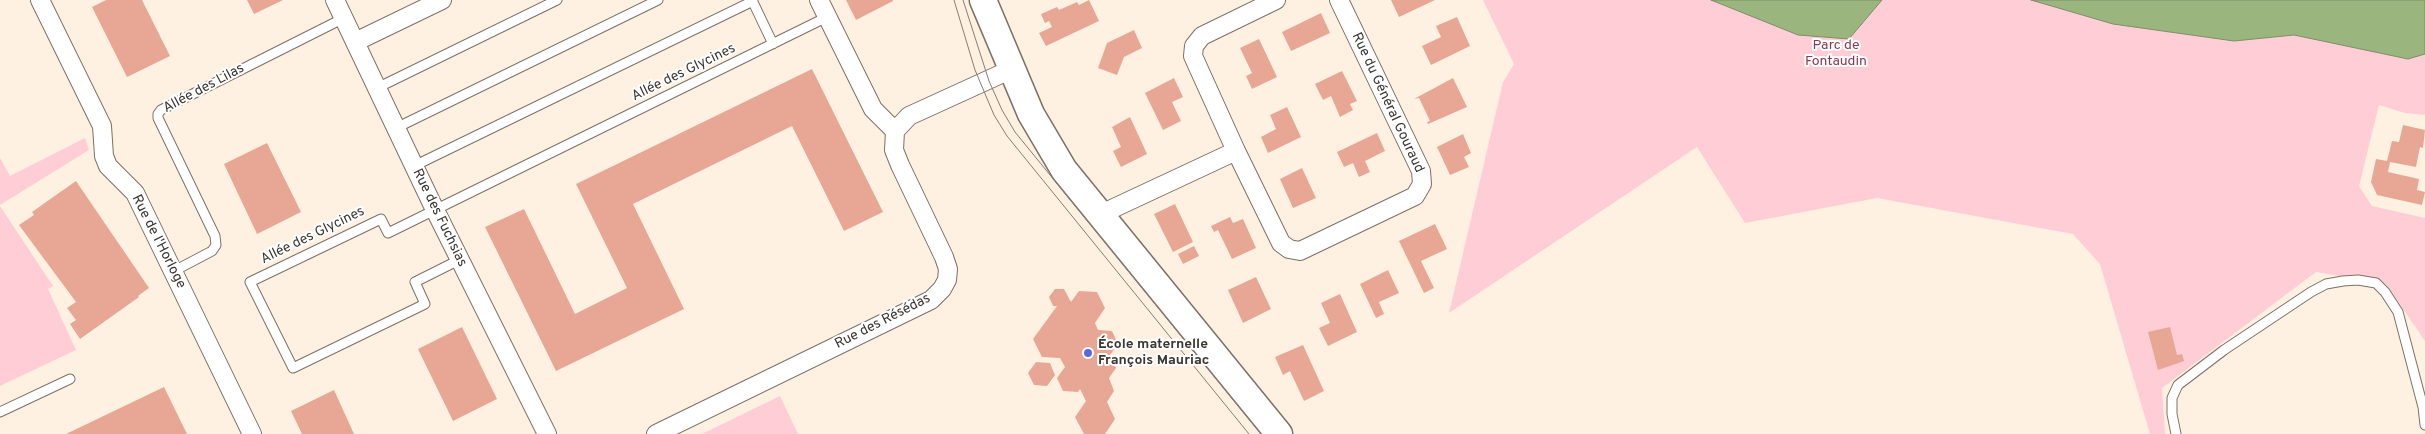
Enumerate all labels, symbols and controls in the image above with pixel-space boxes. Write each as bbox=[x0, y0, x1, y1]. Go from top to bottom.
street label: Rue du Général Gouraud bbox=[1347, 30, 1427, 176]
park label: Parc de Fontaudin bbox=[1805, 38, 1867, 70]
street label: Allée des Glycines bbox=[629, 41, 739, 105]
street label: Allée des Lilas bbox=[161, 61, 247, 117]
street label: Rue des Fuchsias bbox=[408, 166, 470, 270]
street label: Rue de l'Horloge bbox=[127, 192, 189, 292]
street label: Allée des Glycines bbox=[258, 204, 368, 268]
street label: Rue des Résédas bbox=[832, 291, 934, 353]
place label: École maternelle François Mauriac bbox=[1098, 337, 1209, 370]
marker: École maternelle François Mauriac bbox=[1082, 347, 1094, 359]

